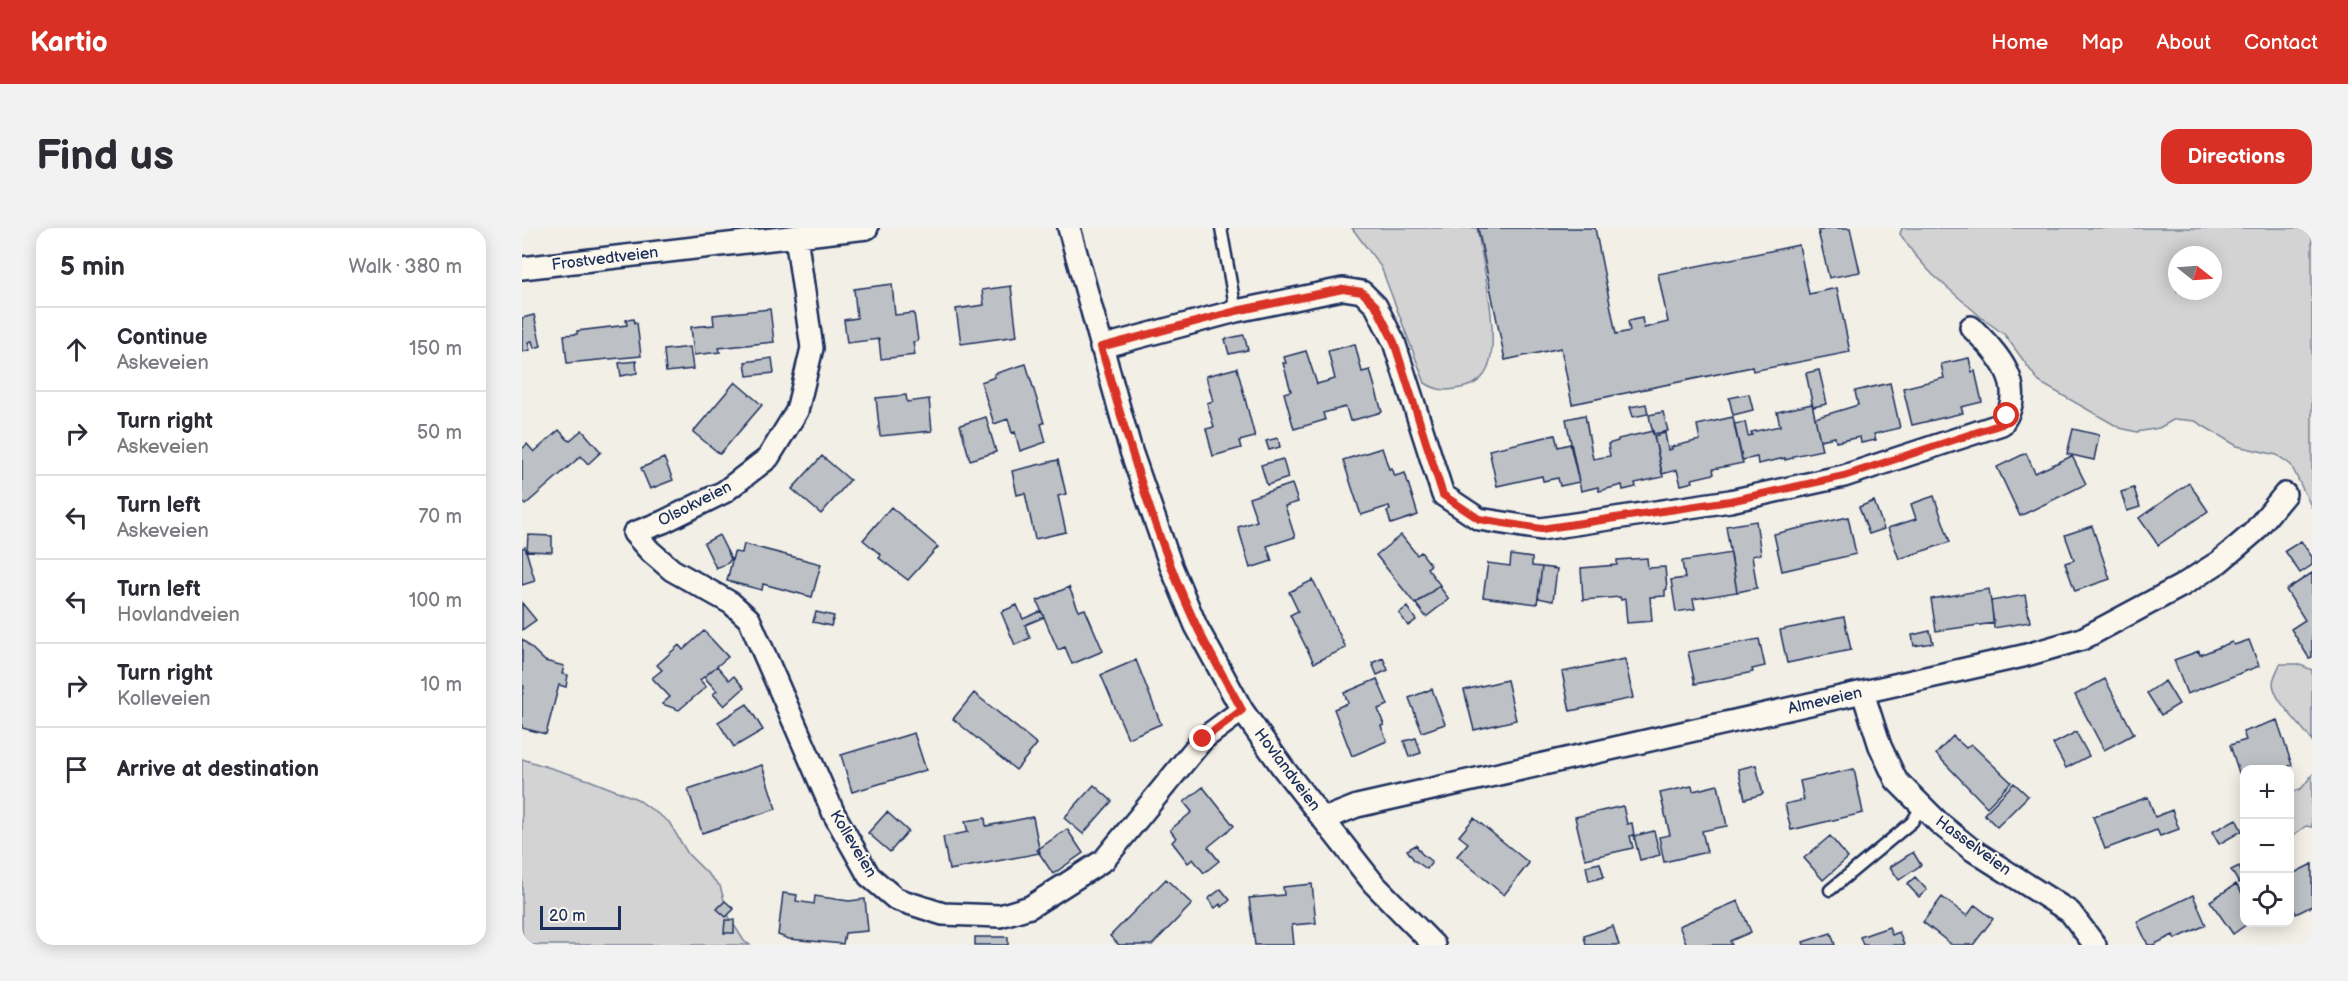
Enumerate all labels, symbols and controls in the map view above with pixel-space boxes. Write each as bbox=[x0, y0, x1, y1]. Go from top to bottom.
text: Kartio bbox=[30, 26, 108, 59]
text: Home bbox=[1991, 30, 2048, 55]
text: Map bbox=[2081, 30, 2123, 55]
text: About bbox=[2156, 30, 2211, 55]
text: Contact bbox=[2244, 30, 2318, 55]
button: Directions bbox=[2161, 129, 2312, 184]
text: Find us bbox=[36, 131, 174, 182]
street label: Frostvedtveien bbox=[551, 243, 659, 275]
north arrow bbox=[2168, 246, 2222, 300]
text: 5 min bbox=[60, 252, 125, 283]
text: Walk · 380 m bbox=[349, 255, 462, 279]
text: Continue bbox=[117, 324, 207, 351]
icon: ahead bbox=[60, 333, 93, 366]
text: 150 m bbox=[409, 337, 462, 361]
text: Askeveien bbox=[117, 351, 209, 375]
route start bbox=[1993, 402, 2019, 428]
text: Turn right bbox=[117, 408, 213, 435]
icon: right bbox=[60, 417, 93, 450]
text: 50 m bbox=[417, 421, 462, 445]
text: Askeveien bbox=[117, 435, 209, 459]
street label: Olsokveien bbox=[655, 477, 735, 531]
text: Turn left bbox=[117, 492, 201, 519]
icon: left bbox=[60, 501, 93, 534]
text: 70 m bbox=[418, 505, 462, 529]
text: Askeveien bbox=[117, 519, 209, 543]
text: Turn left bbox=[117, 576, 201, 603]
icon: left bbox=[60, 585, 93, 618]
text: 100 m bbox=[409, 589, 462, 613]
text: Hovlandveien bbox=[117, 603, 240, 627]
text: Turn right bbox=[117, 660, 213, 687]
icon: right bbox=[60, 669, 93, 702]
text: 10 m bbox=[421, 673, 462, 697]
street label: Almeveien bbox=[1786, 683, 1864, 719]
text: Kolleveien bbox=[117, 687, 211, 711]
route end bbox=[1189, 725, 1215, 751]
street label: Hovlandveien bbox=[1250, 725, 1324, 815]
icon: arrive bbox=[60, 753, 93, 786]
text: Arrive at destination bbox=[117, 756, 319, 783]
map controls bbox=[2240, 765, 2294, 927]
button: + bbox=[2240, 765, 2294, 819]
street label: Kolleveien bbox=[826, 807, 880, 881]
street label: Hasselveien bbox=[1931, 812, 2015, 880]
button: − bbox=[2240, 819, 2294, 873]
button: locate bbox=[2240, 873, 2294, 927]
scale bar bbox=[540, 903, 621, 930]
text: 20 m bbox=[549, 907, 585, 926]

